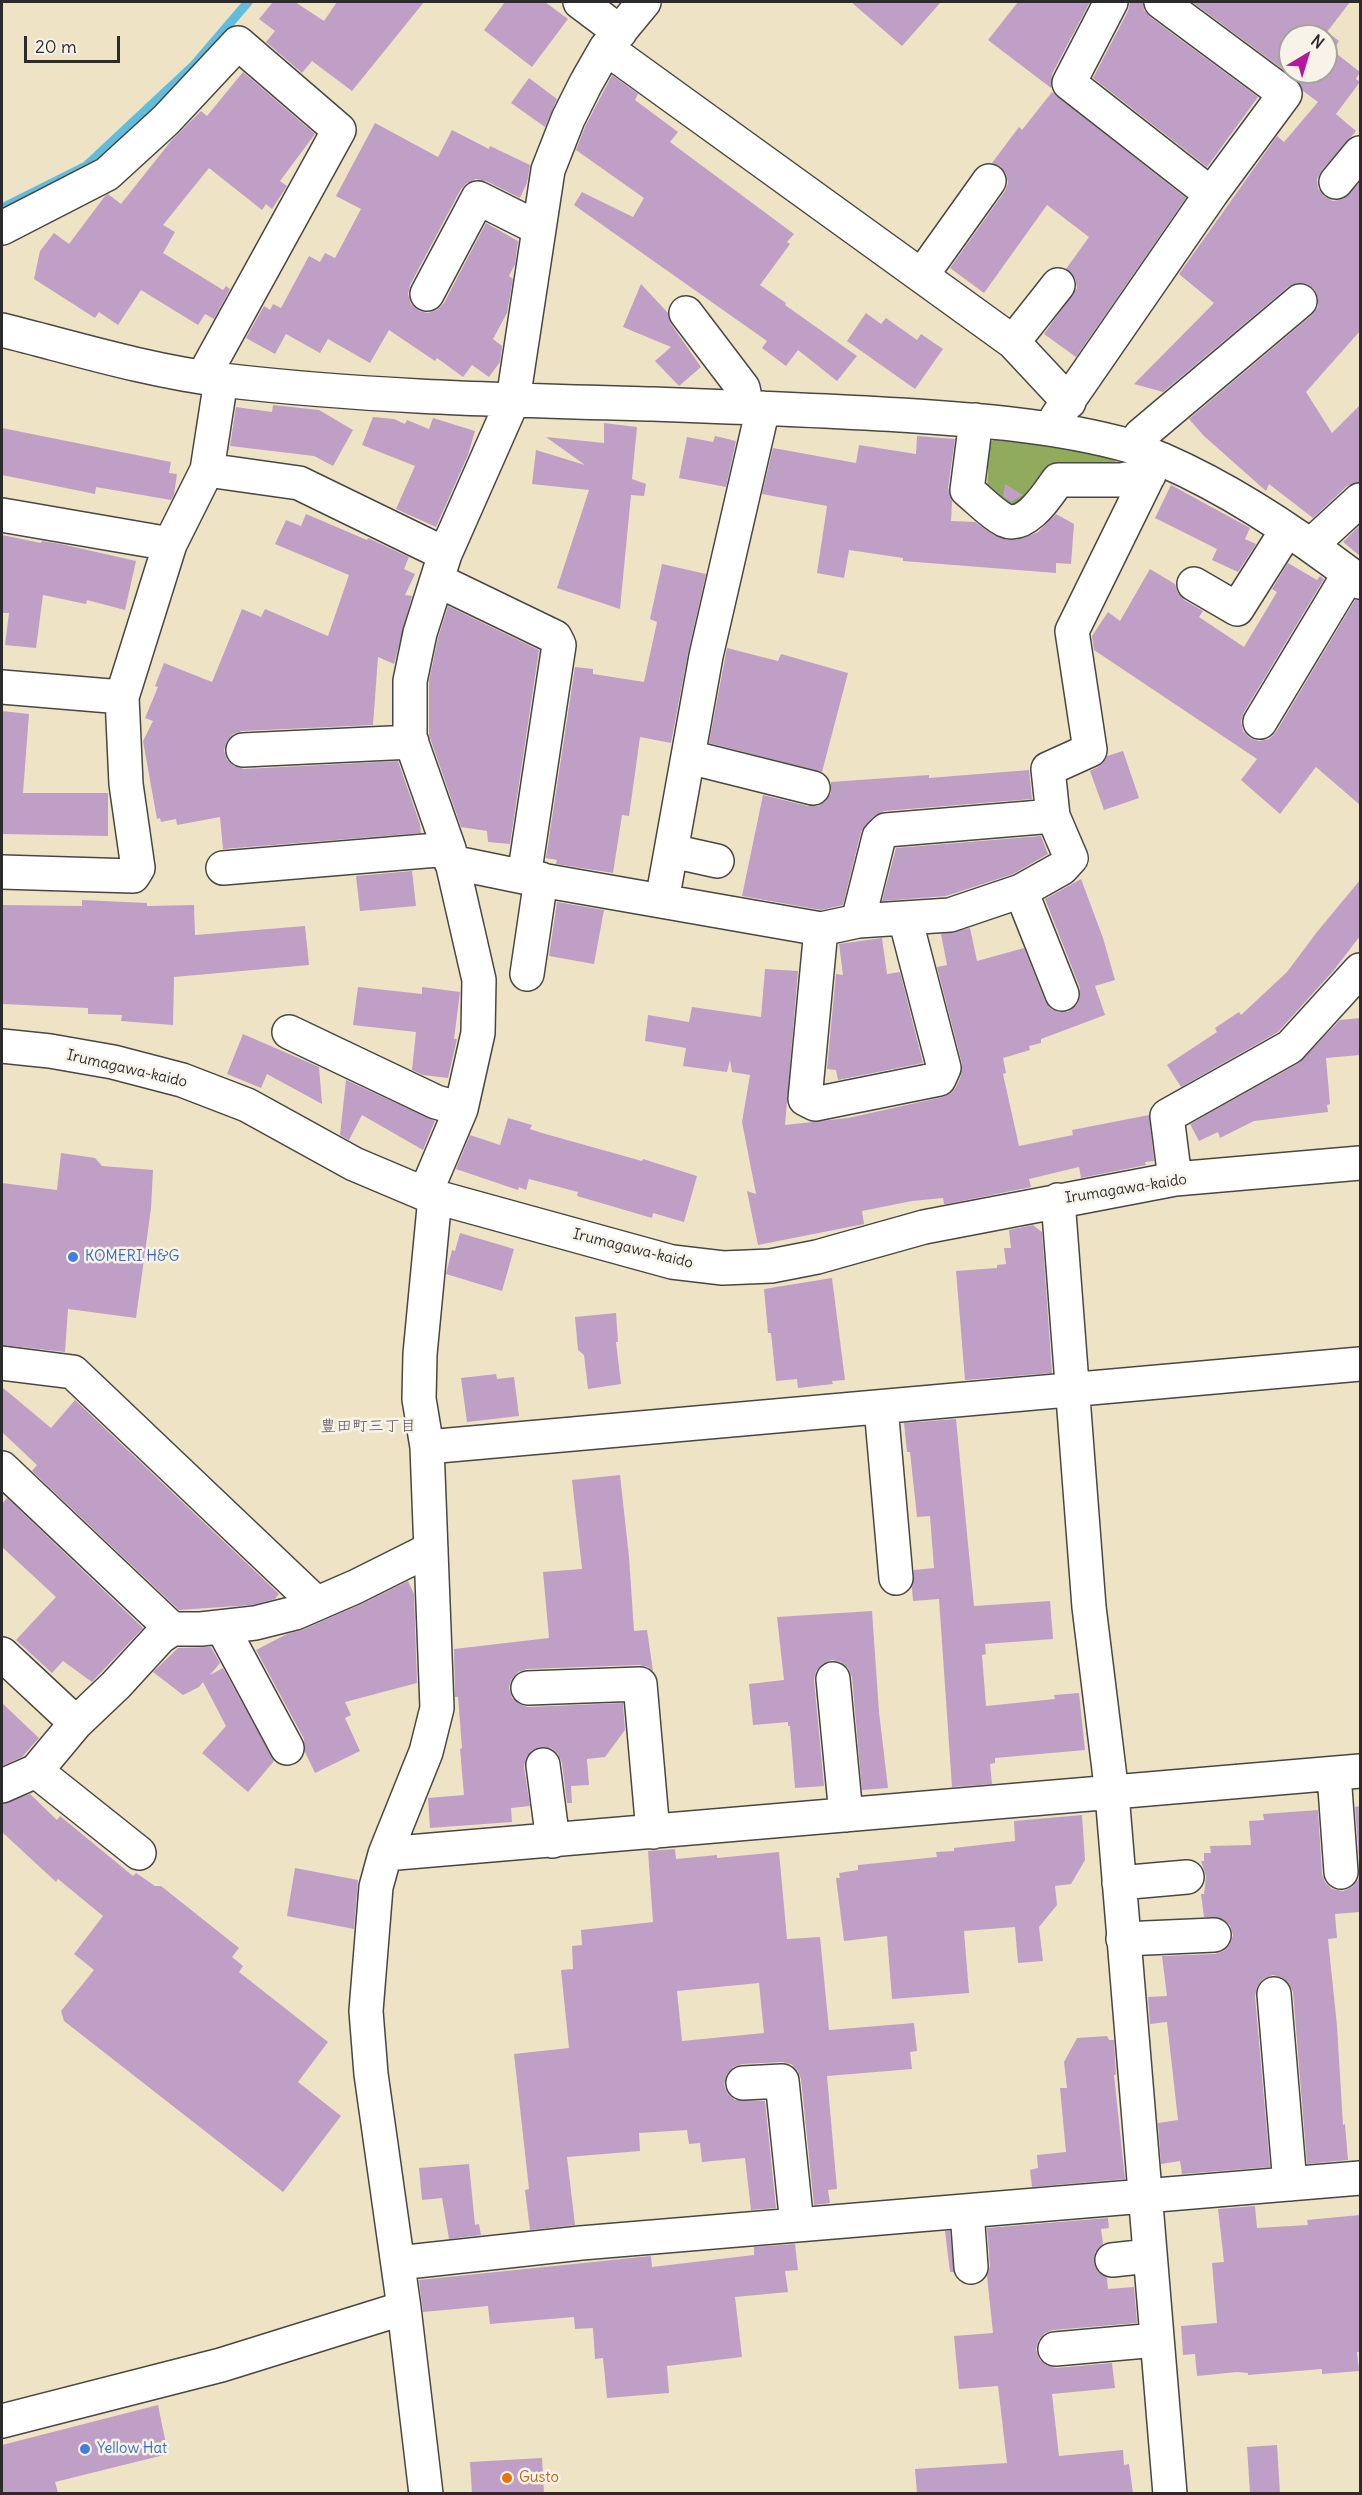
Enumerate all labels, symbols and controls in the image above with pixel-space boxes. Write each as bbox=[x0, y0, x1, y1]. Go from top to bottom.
scale bar bbox=[27, 24, 123, 62]
north arrow bbox=[1278, 24, 1338, 84]
text: N bbox=[1307, 30, 1328, 53]
text: 20 m bbox=[35, 35, 77, 58]
street label: Irumagawa-kaido bbox=[65, 1046, 189, 1092]
street label: Irumagawa-kaido bbox=[1064, 1170, 1188, 1208]
street label: Irumagawa-kaido bbox=[571, 1225, 695, 1273]
place label: KOMERI H&G bbox=[85, 1248, 179, 1266]
marker: KOMERI H&G bbox=[66, 1250, 80, 1264]
district label: 豊田町三丁目 bbox=[320, 1416, 416, 1436]
place label: Yellow Hat bbox=[97, 2440, 167, 2458]
marker: Yellow Hat bbox=[78, 2442, 92, 2456]
place label: Gusto bbox=[519, 2469, 559, 2487]
marker: Gusto bbox=[500, 2471, 514, 2485]

